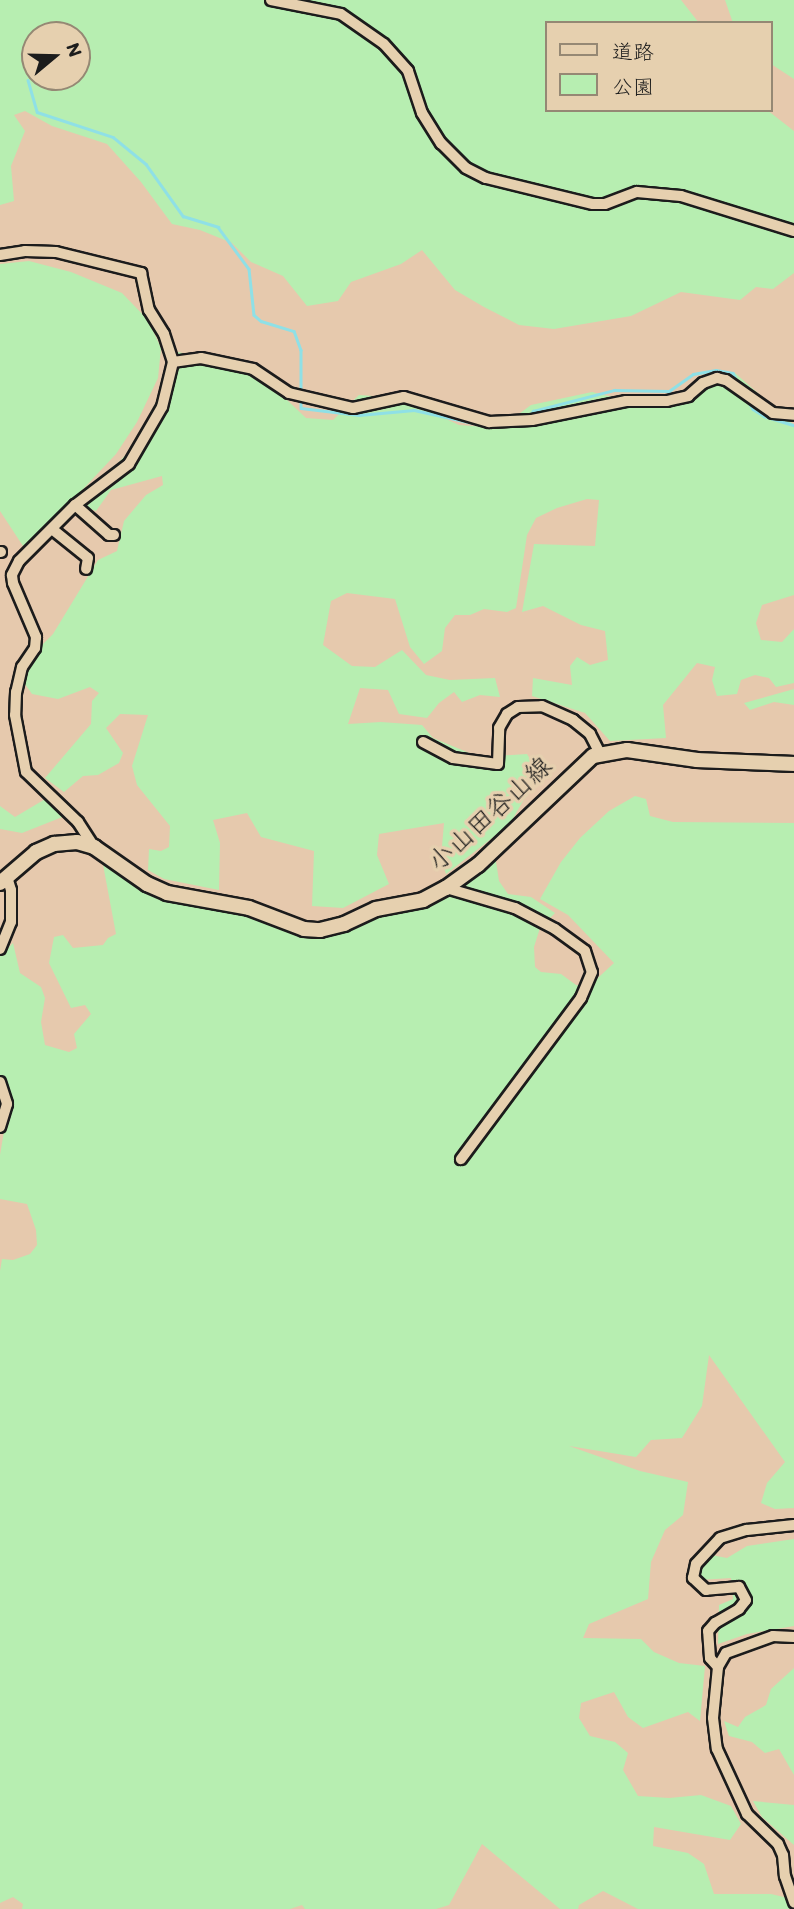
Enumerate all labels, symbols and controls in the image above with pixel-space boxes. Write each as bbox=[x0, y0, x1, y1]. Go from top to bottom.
north arrow bbox=[21, 21, 91, 91]
legend bbox=[546, 21, 773, 112]
text: 道路 bbox=[612, 39, 654, 64]
text: N bbox=[61, 40, 87, 59]
text: 公園 bbox=[612, 74, 654, 99]
street label: 小山田谷山線 bbox=[422, 750, 558, 878]

